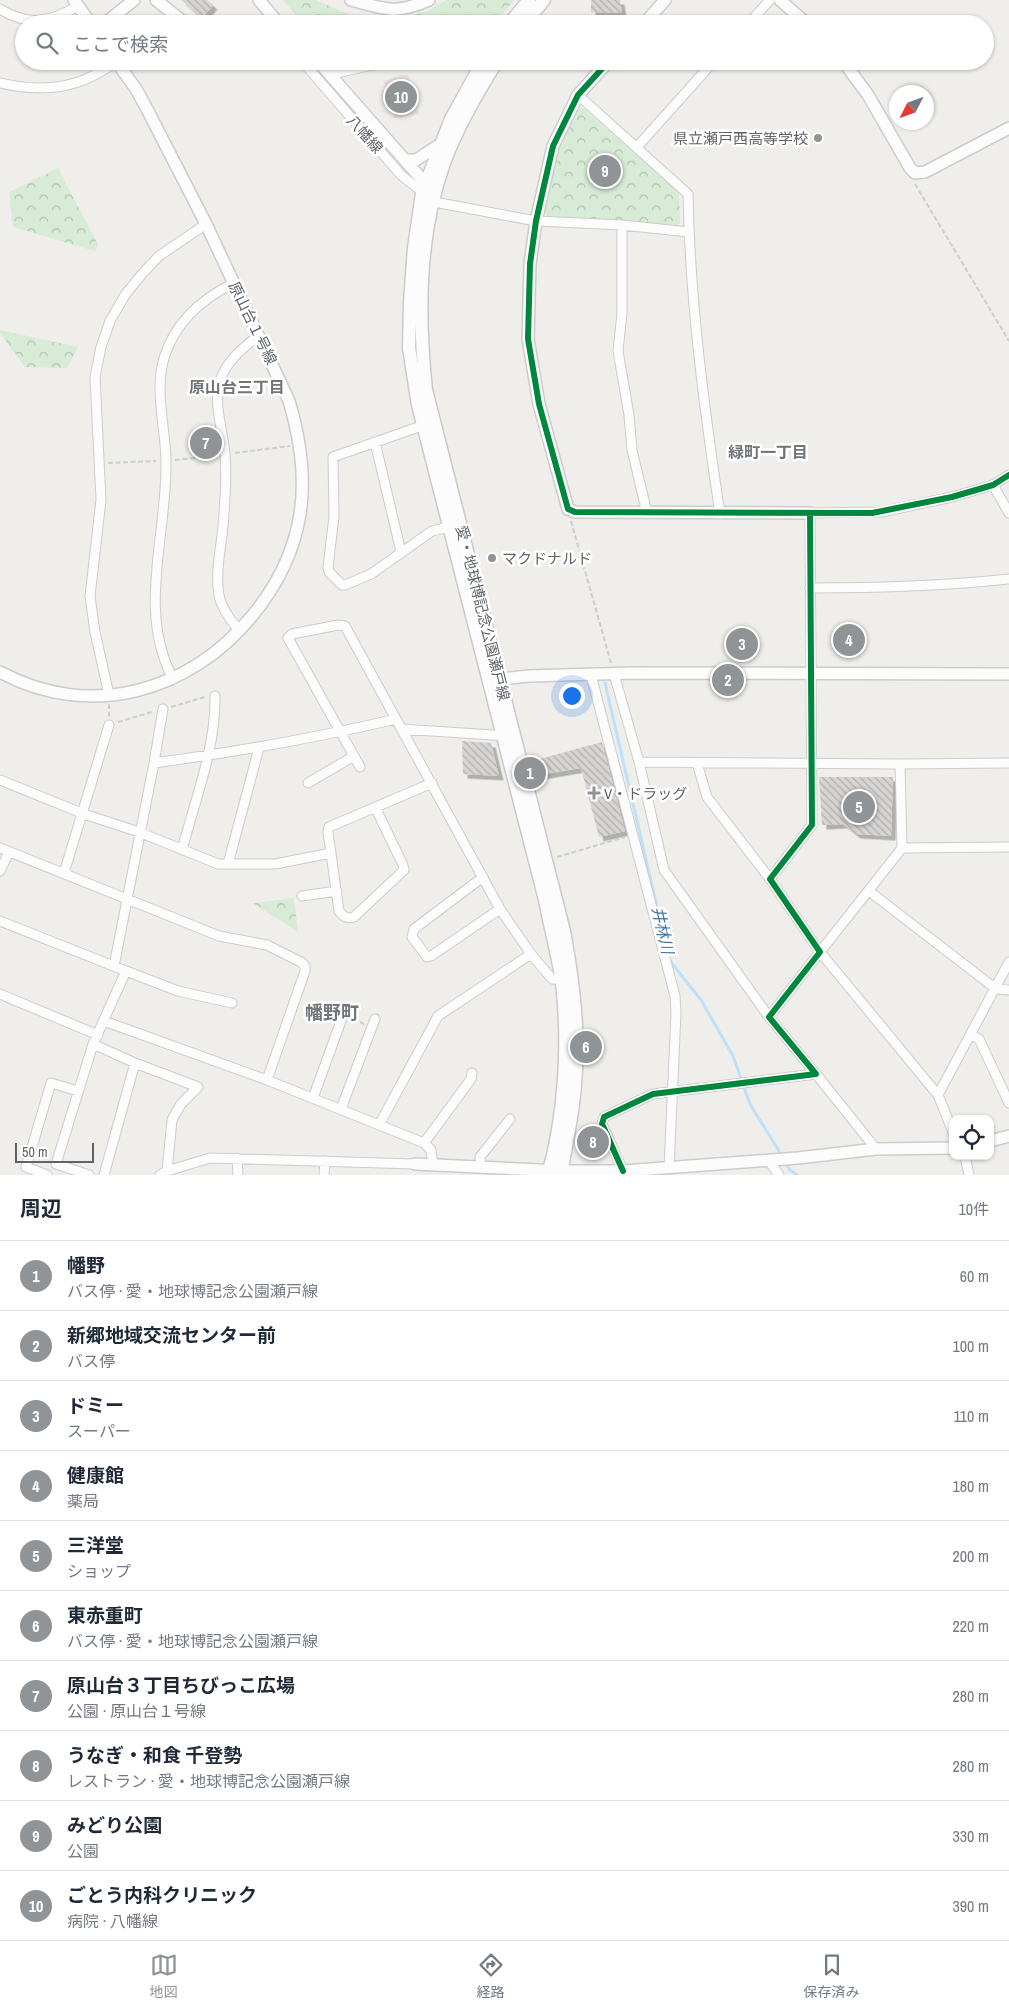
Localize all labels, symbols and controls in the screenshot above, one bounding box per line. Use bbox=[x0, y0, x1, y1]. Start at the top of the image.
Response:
search box bbox=[15, 15, 994, 70]
icon: search bbox=[33, 29, 61, 57]
text: ここで検索 bbox=[73, 31, 168, 57]
pin: 10 bbox=[385, 78, 417, 116]
north arrow bbox=[889, 85, 934, 130]
street label: 八幡線 bbox=[342, 110, 388, 158]
place label: 県立瀬戸西高等学校 bbox=[673, 128, 808, 149]
marker: 県立瀬戸西高等学校 bbox=[812, 132, 824, 144]
pin: 9 bbox=[589, 152, 621, 190]
street label: 原山台１号線 bbox=[224, 278, 282, 368]
district label: 原山台三丁目 bbox=[189, 376, 285, 398]
pin: 7 bbox=[190, 424, 222, 462]
district label: 緑町一丁目 bbox=[728, 441, 808, 463]
street label: 愛・地球博記念公園瀬戸線 bbox=[451, 523, 515, 703]
place label: マクドナルド bbox=[502, 548, 592, 569]
marker: マクドナルド bbox=[486, 552, 498, 564]
pin: 4 bbox=[833, 621, 865, 659]
pin: 3 bbox=[726, 625, 758, 663]
pin: 2 bbox=[712, 661, 744, 699]
your location bbox=[559, 683, 585, 709]
pin: 1 bbox=[514, 754, 546, 792]
place label: V・ドラッグ bbox=[604, 783, 687, 804]
marker: V・ドラッグ bbox=[588, 787, 600, 799]
pin: 5 bbox=[843, 788, 875, 826]
water label: 井林川 bbox=[647, 904, 680, 958]
district label: 幡野町 bbox=[305, 1000, 359, 1025]
pin: 6 bbox=[570, 1028, 602, 1066]
map controls bbox=[949, 1115, 994, 1160]
button: locate bbox=[949, 1115, 994, 1160]
pin: 8 bbox=[577, 1123, 609, 1161]
scale bar bbox=[15, 1140, 94, 1163]
text: 50 m bbox=[22, 1143, 48, 1161]
text: 周辺 bbox=[20, 1194, 62, 1223]
text: 10件 bbox=[958, 1198, 989, 1220]
text: 幡野 bbox=[67, 1252, 105, 1278]
text: 1 bbox=[32, 1265, 40, 1287]
text: 60 m bbox=[960, 1265, 989, 1287]
text: バス停 · 愛・地球博記念公園瀬戸線 bbox=[67, 1280, 318, 1302]
text: 新郷地域交流センター前 bbox=[67, 1322, 276, 1348]
text: 2 bbox=[32, 1335, 40, 1357]
text: 100 m bbox=[953, 1335, 989, 1357]
text: バス停 bbox=[67, 1350, 115, 1372]
text: ドミー bbox=[67, 1392, 124, 1418]
text: 3 bbox=[32, 1405, 40, 1427]
text: 110 m bbox=[953, 1405, 989, 1427]
text: スーパー bbox=[67, 1420, 131, 1442]
text: 健康館 bbox=[67, 1462, 124, 1488]
text: 4 bbox=[32, 1475, 40, 1497]
text: 180 m bbox=[953, 1475, 989, 1497]
text: 薬局 bbox=[67, 1490, 99, 1512]
text: 三洋堂 bbox=[67, 1532, 124, 1558]
text: 5 bbox=[32, 1545, 40, 1567]
text: 200 m bbox=[953, 1545, 989, 1567]
text: ショップ bbox=[67, 1560, 131, 1582]
text: 東赤重町 bbox=[67, 1602, 143, 1628]
text: 6 bbox=[32, 1615, 40, 1637]
text: 220 m bbox=[953, 1615, 989, 1637]
text: バス停 · 愛・地球博記念公園瀬戸線 bbox=[67, 1630, 318, 1652]
text: 原山台３丁目ちびっこ広場 bbox=[67, 1672, 295, 1698]
text: 7 bbox=[32, 1685, 40, 1707]
text: 280 m bbox=[953, 1685, 989, 1707]
text: 公園 · 原山台１号線 bbox=[67, 1700, 206, 1722]
text: うなぎ・和食 千登勢 bbox=[67, 1742, 242, 1768]
text: 8 bbox=[32, 1755, 40, 1777]
text: 280 m bbox=[953, 1755, 989, 1777]
text: レストラン · 愛・地球博記念公園瀬戸線 bbox=[67, 1770, 350, 1792]
text: みどり公園 bbox=[67, 1812, 162, 1838]
text: 9 bbox=[32, 1825, 40, 1847]
text: 330 m bbox=[953, 1825, 989, 1847]
text: 公園 bbox=[67, 1840, 99, 1862]
text: ごとう内科クリニック bbox=[67, 1882, 257, 1908]
text: 10 bbox=[29, 1895, 43, 1917]
text: 390 m bbox=[953, 1895, 989, 1917]
text: 病院 · 八幡線 bbox=[67, 1910, 158, 1932]
tab: 地図 bbox=[150, 1951, 178, 2001]
tab: 経路 bbox=[477, 1951, 505, 2001]
tab: 保存済み bbox=[804, 1951, 860, 2001]

